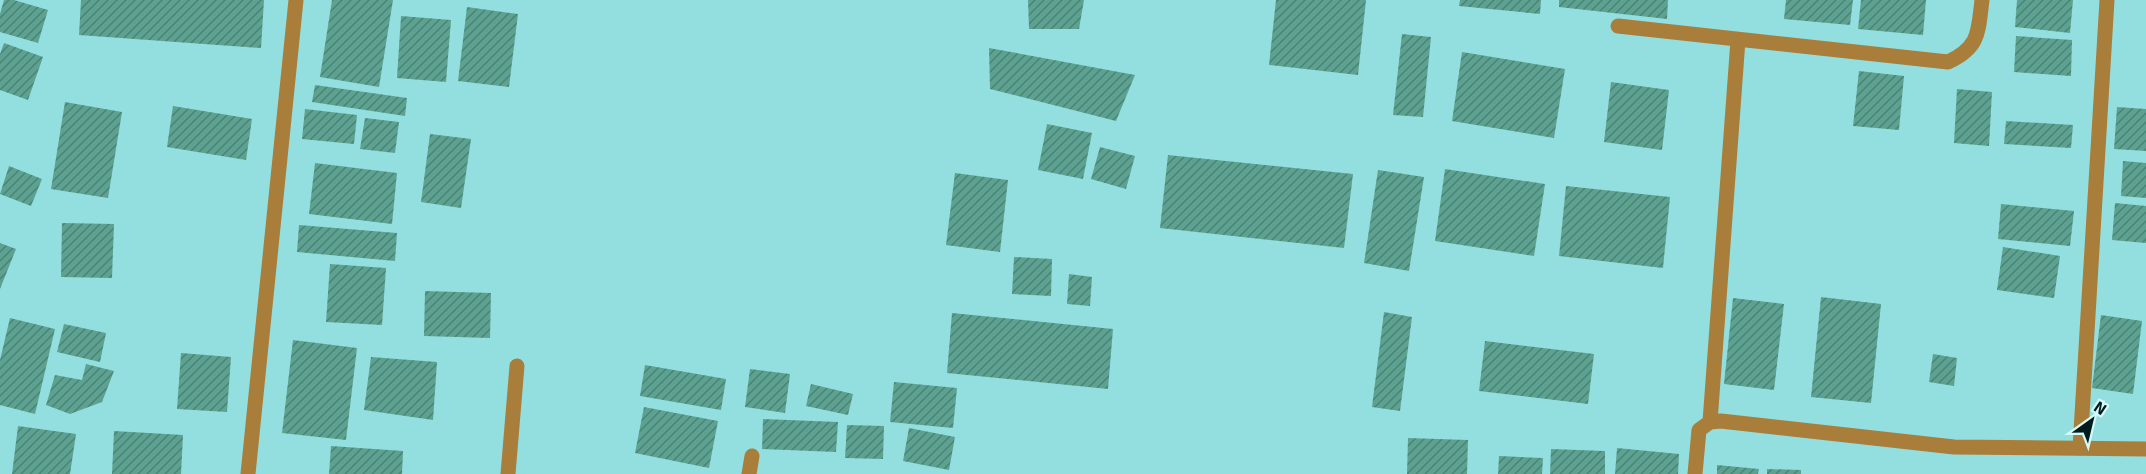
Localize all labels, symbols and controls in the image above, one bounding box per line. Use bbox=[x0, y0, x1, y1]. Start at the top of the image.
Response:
north arrow bbox=[2062, 390, 2122, 450]
text: N bbox=[2090, 397, 2110, 420]

